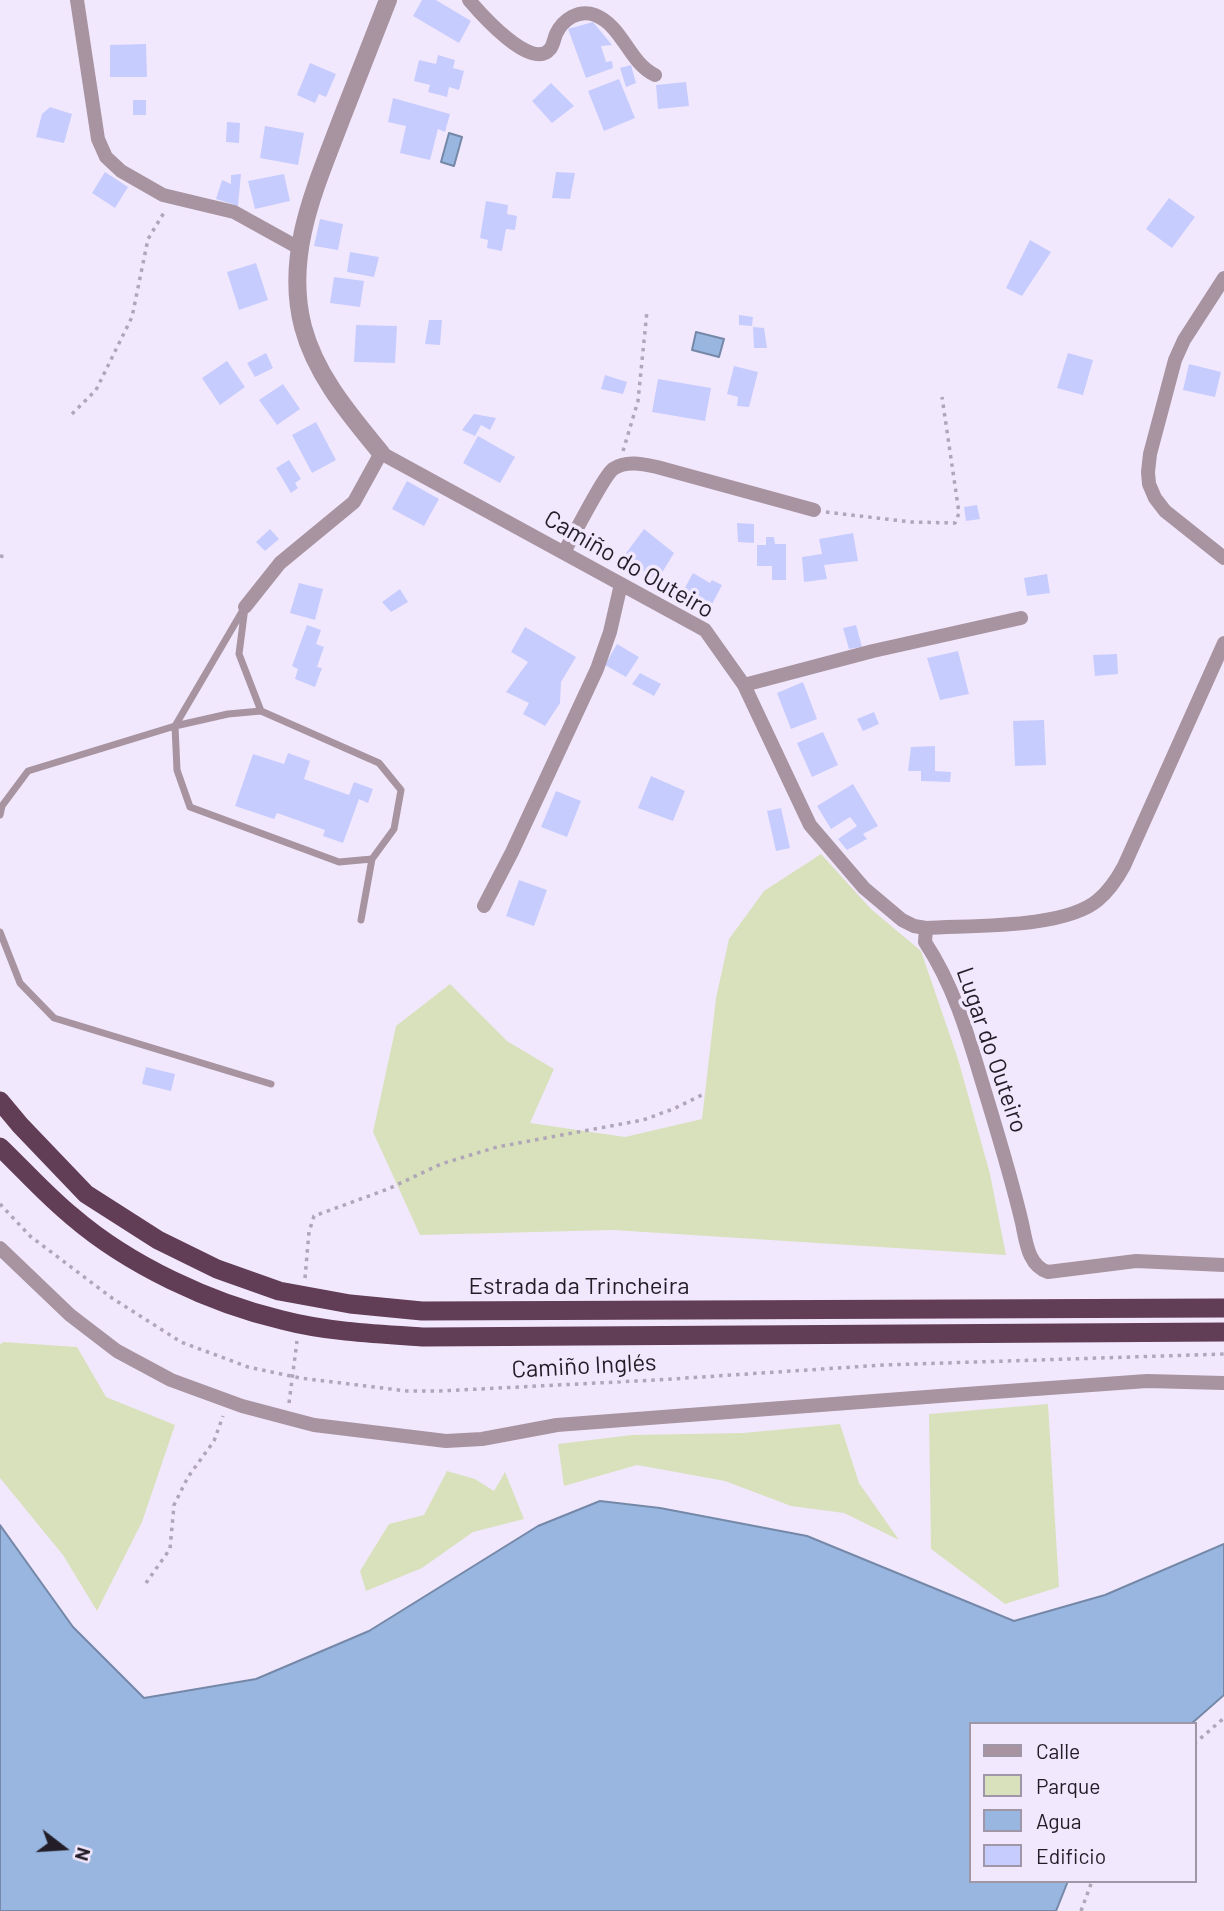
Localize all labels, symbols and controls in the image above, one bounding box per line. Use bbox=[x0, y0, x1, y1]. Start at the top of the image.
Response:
street label: Camiño do Outeiro bbox=[539, 504, 719, 624]
street label: Lugar do Outeiro bbox=[950, 964, 1034, 1136]
street label: Estrada da Trincheira bbox=[468, 1272, 690, 1300]
street label: Camiño Inglés bbox=[511, 1348, 657, 1384]
legend bbox=[968, 1722, 1196, 1883]
text: Calle bbox=[1036, 1738, 1080, 1763]
text: Parque bbox=[1036, 1773, 1101, 1798]
text: Agua bbox=[1036, 1808, 1082, 1833]
north arrow bbox=[28, 1813, 98, 1883]
text: Edificio bbox=[1036, 1843, 1106, 1868]
text: N bbox=[71, 1845, 96, 1864]

